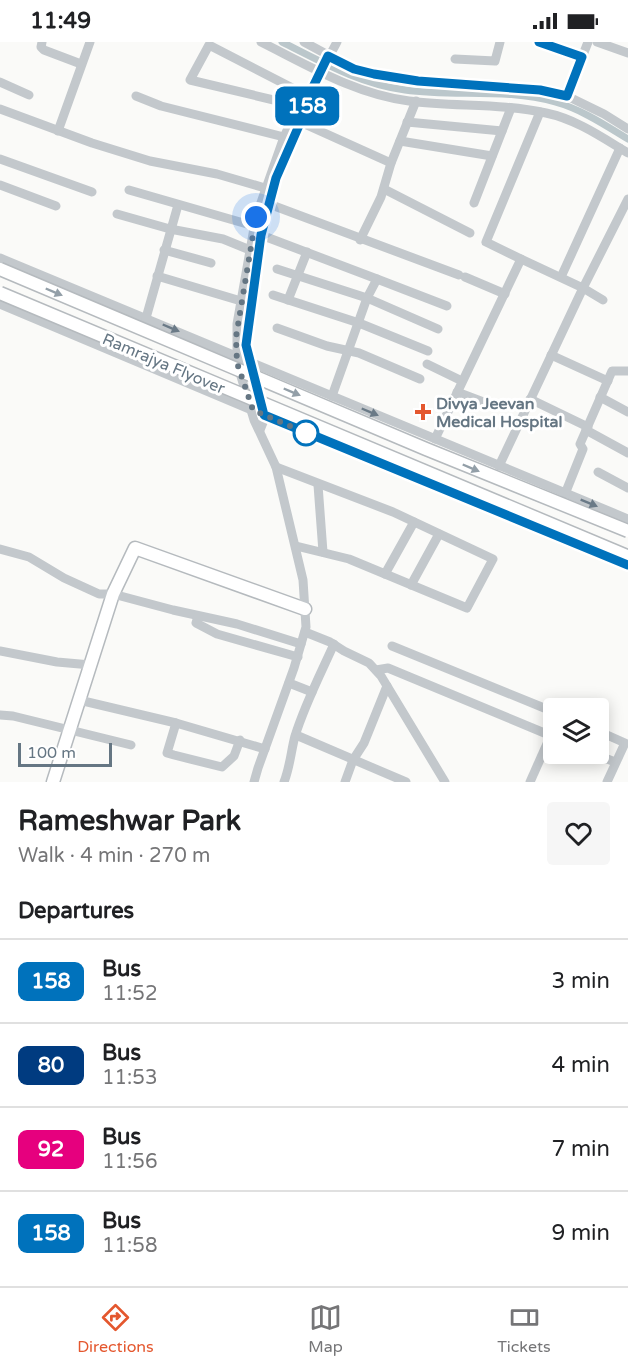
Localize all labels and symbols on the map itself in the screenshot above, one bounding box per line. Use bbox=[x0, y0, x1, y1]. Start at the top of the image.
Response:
line badge: 158 bbox=[272, 86, 342, 126]
your location bbox=[241, 202, 271, 232]
one-way arrow bbox=[45, 288, 62, 297]
one-way arrow bbox=[162, 323, 180, 333]
street label: Ramrajya Flyover bbox=[99, 329, 229, 399]
one-way arrow bbox=[283, 387, 301, 397]
place label: Divya Jeevan Medical Hospital bbox=[436, 394, 562, 432]
marker: Divya Jeevan Medical Hospital bbox=[414, 403, 432, 421]
one-way arrow bbox=[361, 407, 379, 417]
unlabelled marker bbox=[293, 420, 319, 446]
one-way arrow bbox=[463, 463, 481, 473]
one-way arrow bbox=[580, 498, 598, 508]
scale bar bbox=[18, 740, 112, 768]

